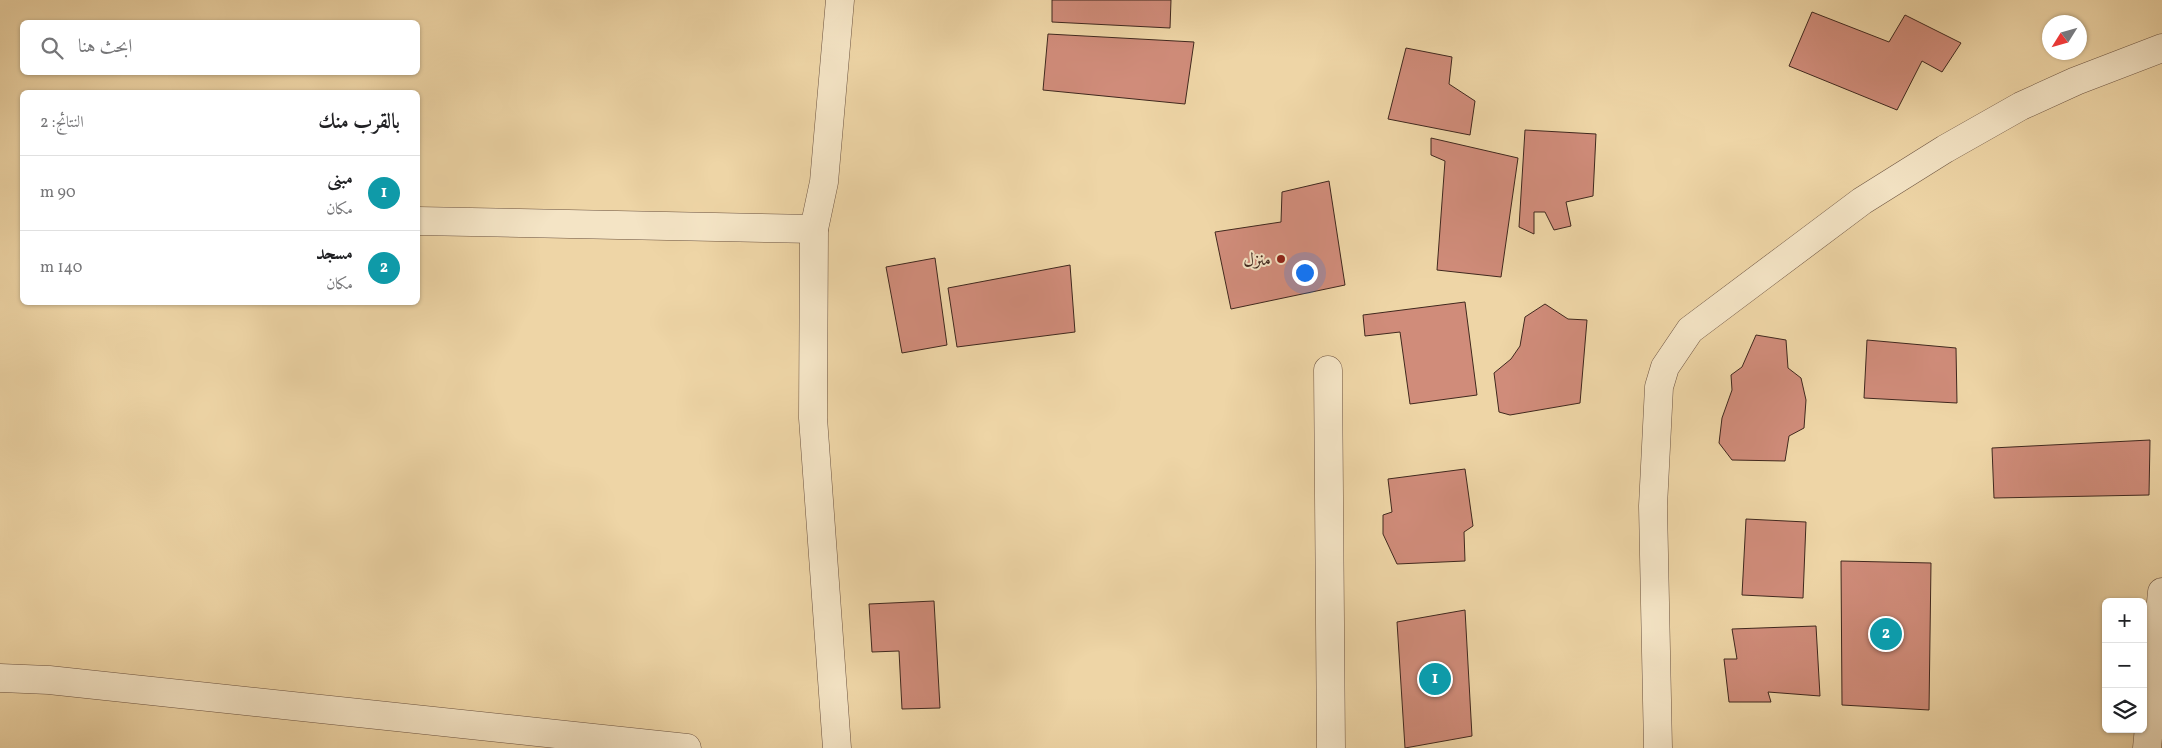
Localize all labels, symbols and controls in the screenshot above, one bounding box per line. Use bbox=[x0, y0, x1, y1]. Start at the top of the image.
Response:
north arrow bbox=[2042, 15, 2087, 60]
search box bbox=[20, 20, 420, 75]
icon: search bbox=[38, 34, 66, 62]
text: ابحث هنا bbox=[78, 34, 132, 60]
text: بالقرب منك bbox=[318, 108, 400, 137]
text: النتائج: 2 bbox=[40, 112, 84, 134]
text: مبنى bbox=[327, 166, 353, 192]
text: 90 m bbox=[40, 182, 76, 204]
text: 1 bbox=[381, 182, 387, 204]
text: مكان bbox=[326, 199, 353, 221]
text: مسجد bbox=[316, 241, 353, 267]
place label: منزل bbox=[1243, 248, 1271, 273]
marker: منزل bbox=[1275, 253, 1287, 265]
text: 140 m bbox=[40, 257, 82, 279]
text: 2 bbox=[380, 257, 388, 279]
your location bbox=[1292, 260, 1318, 286]
text: مكان bbox=[326, 274, 353, 296]
map controls bbox=[2102, 598, 2147, 733]
button: + bbox=[2102, 598, 2147, 643]
pin: 2 bbox=[1870, 615, 1902, 653]
button: − bbox=[2102, 643, 2147, 688]
pin: 1 bbox=[1419, 660, 1451, 698]
button: layers bbox=[2102, 688, 2147, 733]

